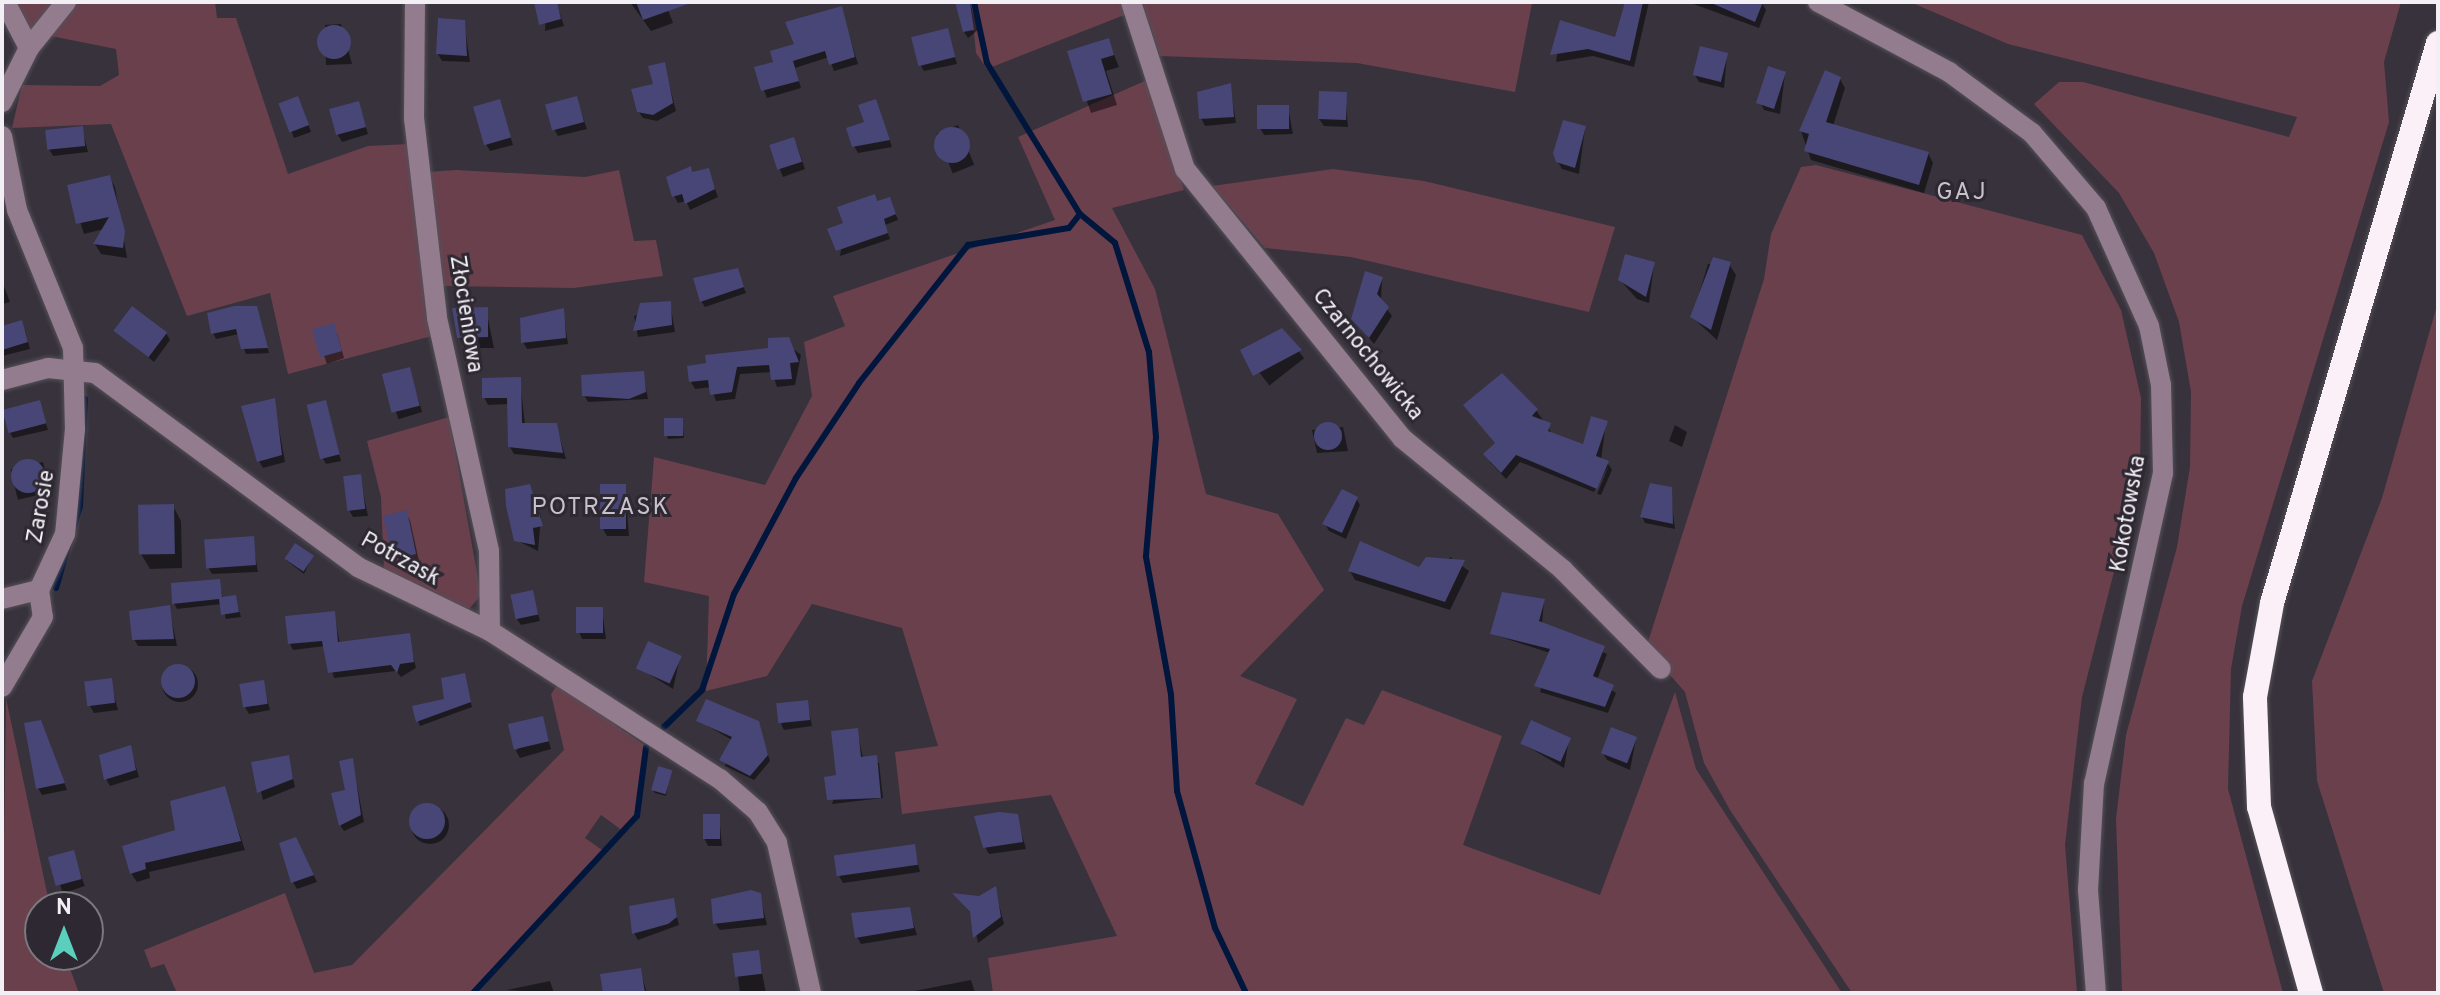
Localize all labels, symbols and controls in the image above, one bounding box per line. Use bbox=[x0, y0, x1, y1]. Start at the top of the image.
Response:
district label: GAJ bbox=[1936, 180, 1988, 208]
street label: Złocieniowa bbox=[443, 253, 487, 375]
street label: Czarnochowicka bbox=[1306, 284, 1428, 426]
street label: Kokotowska bbox=[2106, 454, 2152, 574]
street label: Zarosie bbox=[23, 468, 61, 546]
district label: POTRZASK bbox=[532, 495, 670, 523]
street label: Potrzask bbox=[356, 528, 444, 592]
north arrow bbox=[24, 891, 104, 971]
text: N bbox=[56, 895, 72, 922]

